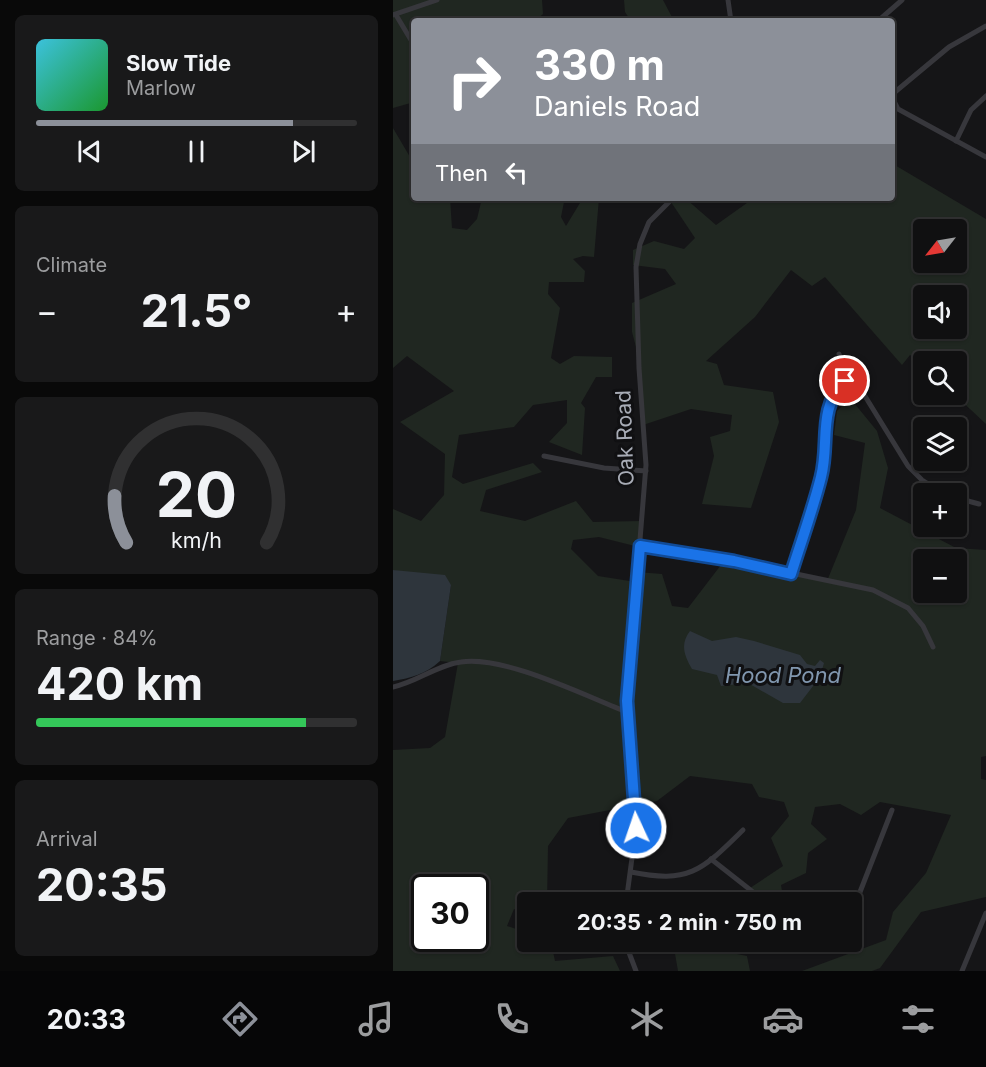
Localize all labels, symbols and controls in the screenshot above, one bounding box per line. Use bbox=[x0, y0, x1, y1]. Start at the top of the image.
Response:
text: 330 m bbox=[534, 39, 665, 90]
icon: right bbox=[435, 42, 513, 120]
text: Slow Tide bbox=[126, 50, 231, 76]
text: Marlow bbox=[126, 76, 196, 100]
text: Daniels Road bbox=[534, 90, 700, 123]
icon: previous bbox=[73, 135, 106, 168]
icon: pause bbox=[180, 135, 213, 168]
icon: next bbox=[287, 135, 320, 168]
icon: left bbox=[500, 156, 533, 189]
text: Then bbox=[435, 160, 488, 186]
north arrow bbox=[913, 219, 967, 273]
map controls bbox=[913, 219, 967, 603]
text: Climate bbox=[36, 253, 107, 277]
text: 21.5° bbox=[141, 283, 252, 338]
button: sound bbox=[913, 285, 967, 339]
text: − bbox=[36, 291, 58, 331]
text: + bbox=[335, 291, 357, 331]
button: search bbox=[913, 351, 967, 405]
pin bbox=[819, 355, 870, 406]
icon: arrive bbox=[828, 364, 861, 397]
street label: Oak Road bbox=[610, 390, 639, 486]
button: layers bbox=[913, 417, 967, 471]
text: 20 bbox=[156, 457, 237, 532]
button: + bbox=[913, 483, 967, 537]
text: km/h bbox=[171, 527, 222, 553]
button: − bbox=[913, 549, 967, 603]
text: Range · 84% bbox=[36, 626, 158, 650]
text: 420 km bbox=[36, 656, 203, 711]
water label: Hood Pond bbox=[725, 662, 842, 688]
position arrow bbox=[604, 796, 668, 860]
text: Arrival bbox=[36, 827, 98, 851]
text: 20:35 bbox=[36, 857, 168, 912]
speed limit sign: 30 bbox=[411, 874, 489, 952]
text: 20:35 · 2 min · 750 m bbox=[577, 909, 802, 935]
icon: directions bbox=[219, 998, 261, 1040]
icon: music bbox=[355, 998, 397, 1040]
icon: phone bbox=[491, 998, 533, 1040]
icon: climate bbox=[626, 998, 668, 1040]
icon: car bbox=[762, 998, 804, 1040]
icon: filters bbox=[897, 998, 939, 1040]
text: 20:33 bbox=[47, 1003, 126, 1036]

